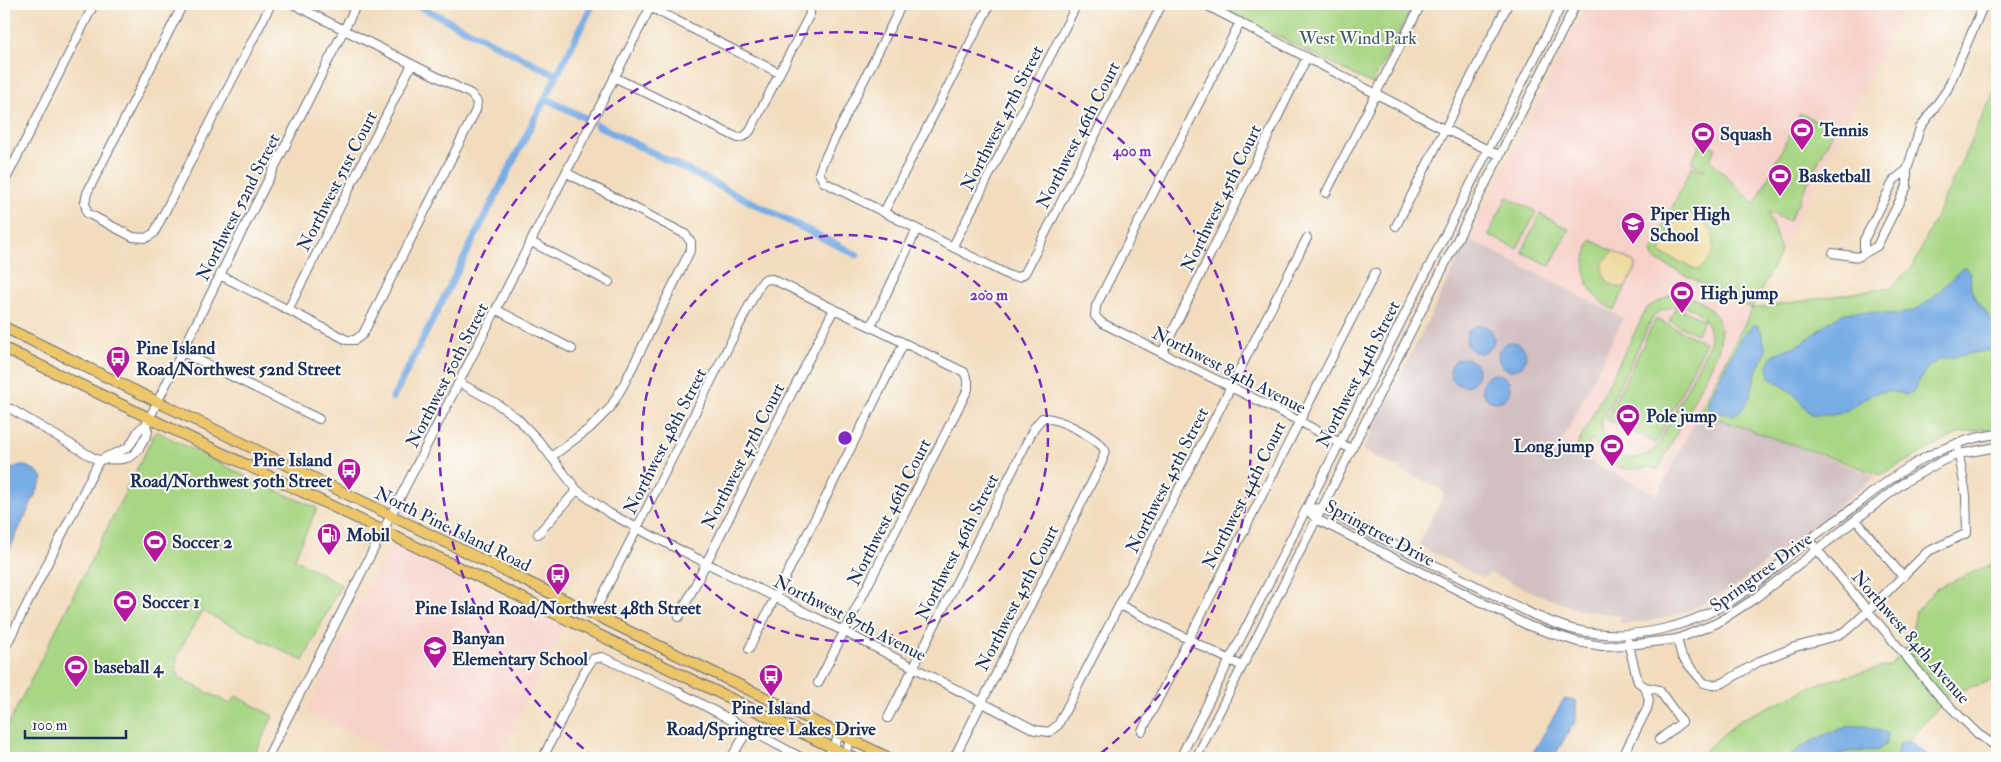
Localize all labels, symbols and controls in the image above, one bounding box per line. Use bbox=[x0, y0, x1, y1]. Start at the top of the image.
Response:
park label: West Wind Park bbox=[1298, 27, 1417, 50]
street label: Northwest 47th Street bbox=[956, 41, 1049, 195]
street label: Northwest 46th Court bbox=[1031, 58, 1126, 213]
street label: Northwest 51st Court bbox=[292, 107, 383, 255]
sports icon: Tennis bbox=[1789, 117, 1815, 151]
place label: Tennis bbox=[1819, 119, 1868, 142]
street label: Northwest 45th Court bbox=[1176, 121, 1267, 276]
sports icon: Squash bbox=[1690, 121, 1716, 155]
place label: Squash bbox=[1720, 123, 1772, 146]
street label: Northwest 52nd Street bbox=[191, 129, 286, 285]
text: 400 m bbox=[1112, 142, 1151, 161]
sports icon: Basketball bbox=[1767, 163, 1793, 197]
place label: Basketball bbox=[1798, 165, 1871, 188]
place label: Piper High School bbox=[1650, 203, 1731, 247]
school or university icon: Piper High School bbox=[1620, 211, 1646, 245]
sports icon: High jump bbox=[1669, 280, 1695, 314]
place label: High jump bbox=[1700, 282, 1778, 305]
text: 200 m bbox=[970, 286, 1008, 305]
street label: Northwest 44th Street bbox=[1311, 297, 1406, 452]
street label: Northwest 50th Street bbox=[401, 299, 494, 452]
street label: Northwest 84th Avenue bbox=[1148, 322, 1310, 419]
place label: Pine Island Road/Northwest 52nd Street bbox=[136, 337, 341, 381]
bus stop icon: Pine Island Road/Northwest 52nd Street bbox=[105, 345, 131, 379]
street label: Northwest 48th Street bbox=[619, 364, 712, 518]
street label: Northwest 47th Court bbox=[697, 379, 790, 533]
street label: Northwest 45th Street bbox=[1121, 403, 1214, 557]
sports icon: Pole jump bbox=[1615, 403, 1641, 437]
place label: Pole jump bbox=[1646, 405, 1717, 428]
street label: Northwest 44th Court bbox=[1197, 417, 1292, 573]
centre of rings bbox=[836, 429, 854, 447]
sports icon: Long jump bbox=[1599, 433, 1625, 467]
street label: Northwest 46th Court bbox=[842, 435, 937, 590]
place label: Long jump bbox=[1514, 435, 1594, 458]
place label: Pine Island Road/Northwest 50th Street bbox=[130, 449, 332, 493]
bus stop icon: Pine Island Road/Northwest 50th Street bbox=[336, 457, 362, 491]
street label: Northwest 46th Street bbox=[911, 470, 1004, 624]
street label: North Pine Island Road bbox=[371, 482, 535, 577]
street label: Springtree Drive bbox=[1321, 495, 1439, 572]
street label: Northwest 45th Court bbox=[971, 521, 1064, 675]
fuel station icon: Mobil bbox=[316, 522, 342, 556]
place label: Mobil bbox=[345, 524, 390, 547]
street label: Springtree Drive bbox=[1706, 527, 1817, 617]
sports icon: Soccer 2 bbox=[142, 529, 168, 563]
place label: Soccer 2 bbox=[172, 531, 232, 554]
bus stop icon: Pine Island Road/Northwest 48th Street bbox=[545, 562, 571, 596]
street label: Northwest 84th Avenue bbox=[1846, 566, 1975, 709]
street label: Northwest 87th Avenue bbox=[770, 570, 930, 667]
sports icon: Soccer 1 bbox=[112, 589, 138, 623]
place label: Soccer 1 bbox=[142, 591, 200, 614]
place label: Pine Island Road/Northwest 48th Street bbox=[415, 597, 701, 620]
place label: Banyan Elementary School bbox=[452, 627, 588, 671]
school or university icon: Banyan Elementary School bbox=[422, 635, 448, 669]
sports icon: baseball 4 bbox=[63, 654, 89, 688]
place label: baseball 4 bbox=[93, 656, 164, 679]
bus stop icon: Pine Island Road/Springtree Lakes Drive bbox=[758, 663, 784, 697]
place label: Pine Island Road/Springtree Lakes Drive bbox=[666, 697, 876, 741]
scale bar bbox=[25, 707, 126, 739]
text: 100 m bbox=[32, 716, 68, 735]

